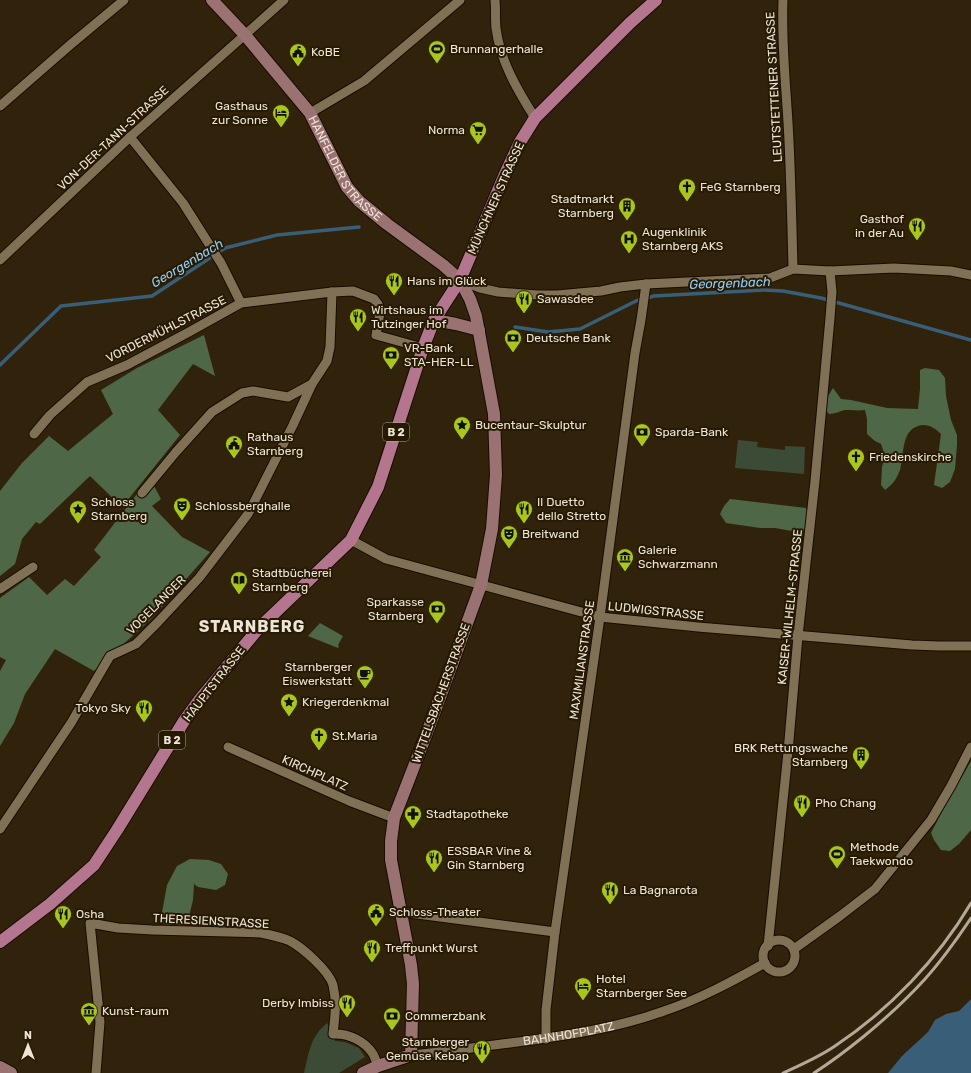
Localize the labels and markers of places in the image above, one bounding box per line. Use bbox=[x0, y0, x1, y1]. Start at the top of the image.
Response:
sports icon: Brunnangerhalle bbox=[427, 39, 447, 64]
public building icon: KoBE bbox=[288, 42, 308, 67]
place label: Brunnangerhalle bbox=[450, 42, 543, 56]
place label: KoBE bbox=[311, 45, 340, 59]
place label: Gasthaus zur Sonne bbox=[212, 99, 268, 127]
hotel icon: Gasthaus zur Sonne bbox=[271, 103, 291, 128]
supermarket icon: Norma bbox=[468, 120, 488, 145]
place label: Norma bbox=[428, 123, 465, 137]
church icon: FeG Starnberg bbox=[677, 177, 697, 202]
place label: FeG Starnberg bbox=[700, 180, 781, 194]
place label: Stadtmarkt Starnberg bbox=[551, 192, 614, 220]
building icon: Stadtmarkt Starnberg bbox=[617, 196, 637, 221]
place label: Gasthof in der Au bbox=[855, 212, 904, 240]
restaurant icon: Gasthof in der Au bbox=[907, 216, 927, 241]
place label: Augenklinik Starnberg AKS bbox=[642, 225, 723, 253]
hospital icon: Augenklinik Starnberg AKS bbox=[619, 229, 639, 254]
restaurant icon: Hans im Glück bbox=[384, 271, 404, 296]
place label: Hans im Glück bbox=[407, 274, 487, 288]
restaurant icon: Sawasdee bbox=[514, 289, 534, 314]
place label: Sawasdee bbox=[537, 292, 594, 306]
place label: Wirtshaus im Tutzinger Hof bbox=[371, 303, 447, 331]
restaurant icon: Wirtshaus im Tutzinger Hof bbox=[348, 307, 368, 332]
bank icon: Deutsche Bank bbox=[503, 328, 523, 353]
place label: Deutsche Bank bbox=[526, 331, 612, 345]
place label: VR-Bank STA-HER-LL bbox=[404, 341, 474, 369]
bank icon: VR-Bank STA-HER-LL bbox=[381, 345, 401, 370]
place icon: Bucentaur-Skulptur bbox=[452, 415, 472, 440]
place label: Bucentaur-Skulptur bbox=[475, 418, 587, 432]
bank icon: Sparda-Bank bbox=[632, 422, 652, 447]
place label: Sparda-Bank bbox=[655, 425, 729, 439]
place label: Rathaus Starnberg bbox=[247, 430, 303, 458]
public building icon: Rathaus Starnberg bbox=[224, 434, 244, 459]
church icon: Friedenskirche bbox=[846, 447, 866, 472]
place label: Friedenskirche bbox=[869, 450, 952, 464]
place label: Schloss Starnberg bbox=[91, 495, 147, 523]
place label: Il Duetto dello Stretto bbox=[537, 495, 606, 523]
theatre icon: Schlossberghalle bbox=[172, 496, 192, 521]
place icon: Schloss Starnberg bbox=[68, 499, 88, 524]
place label: Schlossberghalle bbox=[195, 499, 291, 513]
restaurant icon: Il Duetto dello Stretto bbox=[514, 499, 534, 524]
theatre icon: Breitwand bbox=[499, 524, 519, 549]
place label: Breitwand bbox=[522, 527, 579, 541]
place label: Galerie Schwarzmann bbox=[638, 543, 718, 571]
museum icon: Galerie Schwarzmann bbox=[615, 547, 635, 572]
place label: Stadtbücherei Starnberg bbox=[252, 566, 332, 594]
library icon: Stadtbücherei Starnberg bbox=[229, 570, 249, 595]
place label: Sparkasse Starnberg bbox=[367, 595, 424, 623]
bank icon: Sparkasse Starnberg bbox=[427, 599, 447, 624]
place label: Starnberger Eiswerkstatt bbox=[282, 660, 352, 688]
cafe icon: Starnberger Eiswerkstatt bbox=[355, 664, 375, 689]
place icon: Kriegerdenkmal bbox=[279, 692, 299, 717]
place label: Kriegerdenkmal bbox=[302, 695, 389, 709]
restaurant icon: Tokyo Sky bbox=[134, 698, 154, 723]
place label: Tokyo Sky bbox=[76, 701, 131, 715]
church icon: St.Maria bbox=[309, 726, 329, 751]
place label: St.Maria bbox=[332, 729, 377, 743]
place label: BRK Rettungswache Starnberg bbox=[734, 741, 848, 769]
building icon: BRK Rettungswache Starnberg bbox=[851, 745, 871, 770]
restaurant icon: Pho Chang bbox=[792, 793, 812, 818]
place label: Pho Chang bbox=[815, 796, 876, 810]
pharmacy icon: Stadtapotheke bbox=[403, 804, 423, 829]
place label: Stadtapotheke bbox=[426, 807, 509, 821]
place label: Methode Taekwondo bbox=[850, 840, 913, 868]
place label: ESSBAR Vine & Gin Starnberg bbox=[447, 844, 532, 872]
sports icon: Methode Taekwondo bbox=[827, 844, 847, 869]
restaurant icon: ESSBAR Vine & Gin Starnberg bbox=[424, 848, 444, 873]
restaurant icon: La Bagnarota bbox=[600, 880, 620, 905]
place label: La Bagnarota bbox=[623, 883, 698, 897]
public building icon: Schloss-Theater bbox=[366, 902, 386, 927]
restaurant icon: Osha bbox=[53, 904, 73, 929]
place label: Schloss-Theater bbox=[389, 905, 481, 919]
place label: Osha bbox=[76, 907, 104, 921]
restaurant icon: Treffpunkt Wurst bbox=[362, 938, 382, 963]
place label: Treffpunkt Wurst bbox=[385, 941, 478, 955]
place label: Hotel Starnberger See bbox=[596, 972, 687, 1000]
hotel icon: Hotel Starnberger See bbox=[573, 976, 593, 1001]
restaurant icon: Derby Imbiss bbox=[337, 993, 357, 1018]
place label: Derby Imbiss bbox=[262, 996, 334, 1010]
museum icon: Kunst-raum bbox=[79, 1001, 99, 1026]
place label: Kunst-raum bbox=[102, 1004, 169, 1018]
bank icon: Commerzbank bbox=[382, 1006, 402, 1031]
place label: Commerzbank bbox=[405, 1009, 487, 1023]
place label: Starnberger Gemüse Kebap bbox=[386, 1035, 469, 1063]
restaurant icon: Starnberger Gemüse Kebap bbox=[472, 1039, 492, 1064]

